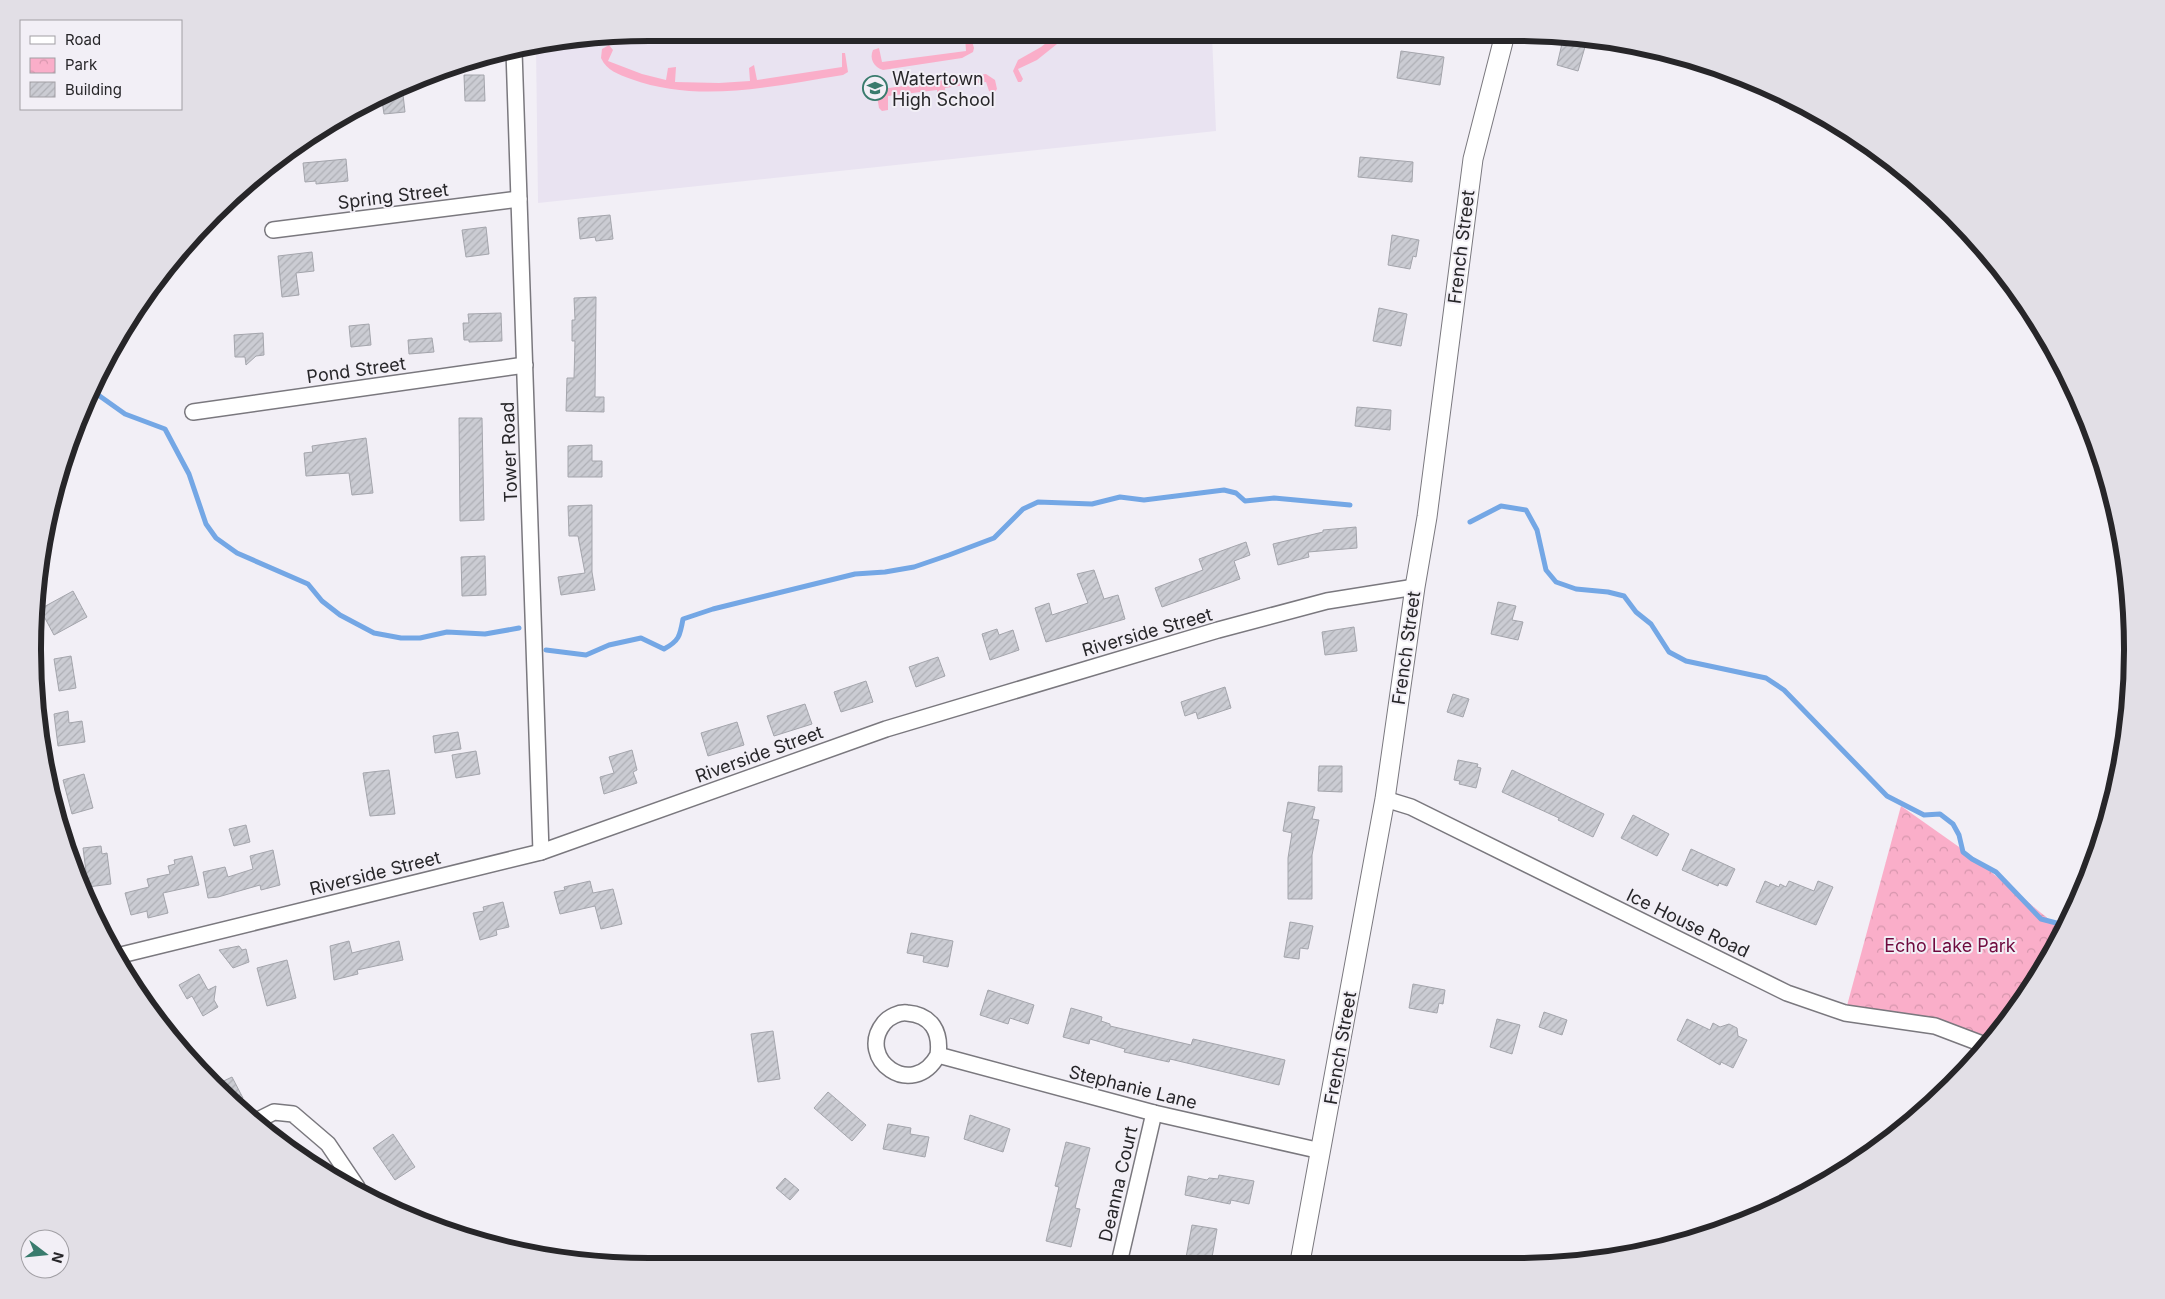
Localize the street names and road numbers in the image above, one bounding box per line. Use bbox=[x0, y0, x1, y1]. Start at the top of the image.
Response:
street label: Spring Street bbox=[336, 179, 450, 213]
street label: French Street bbox=[1444, 189, 1478, 305]
street label: Pond Street bbox=[305, 353, 407, 387]
street label: Tower Road bbox=[497, 401, 521, 503]
street label: French Street bbox=[1388, 590, 1424, 706]
street label: Riverside Street bbox=[1080, 603, 1215, 661]
street label: Riverside Street bbox=[692, 721, 826, 787]
street label: Riverside Street bbox=[307, 847, 443, 899]
street label: Ice House Road bbox=[1623, 884, 1753, 962]
street label: French Street bbox=[1320, 990, 1360, 1106]
street label: Stephanie Lane bbox=[1067, 1061, 1199, 1113]
street label: Deanna Court bbox=[1095, 1124, 1141, 1244]

